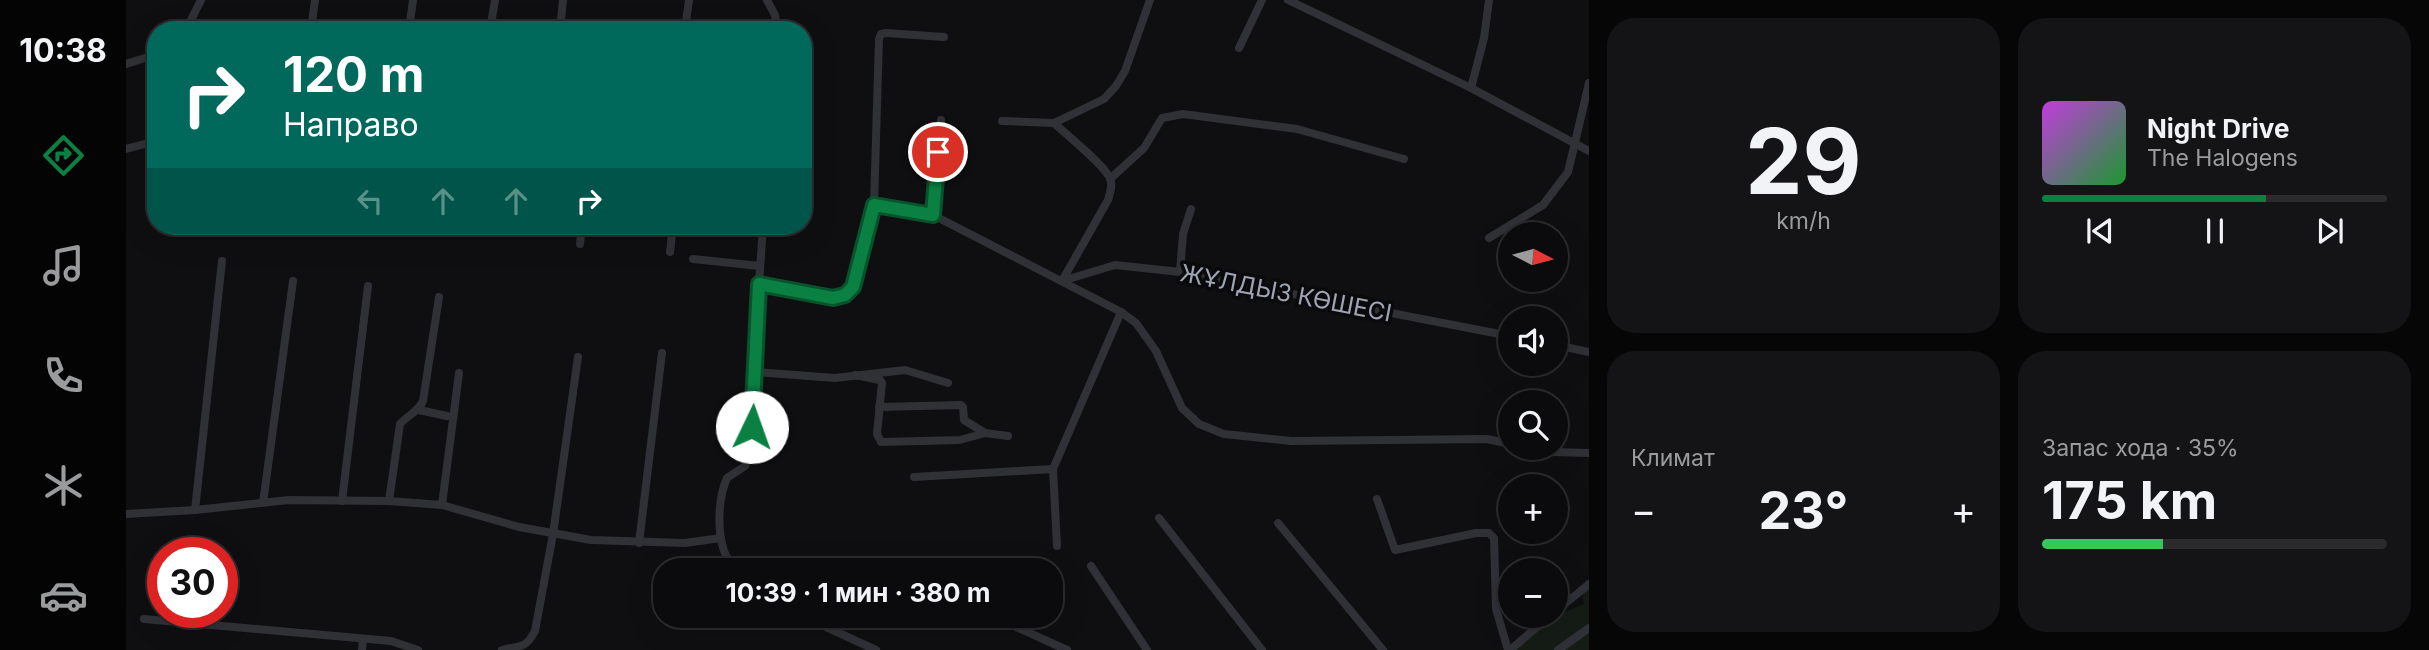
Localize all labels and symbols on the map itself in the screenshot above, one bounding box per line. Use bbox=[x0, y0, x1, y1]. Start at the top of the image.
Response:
pin bbox=[908, 122, 968, 182]
north arrow bbox=[1498, 222, 1568, 292]
street label: ЖҰЛДЫЗ КӨШЕСІ bbox=[1178, 258, 1394, 328]
position arrow bbox=[715, 390, 789, 464]
speed limit sign: 30 bbox=[147, 537, 238, 628]

